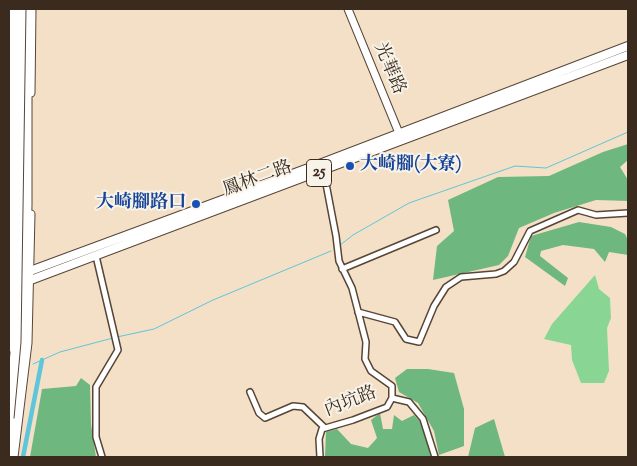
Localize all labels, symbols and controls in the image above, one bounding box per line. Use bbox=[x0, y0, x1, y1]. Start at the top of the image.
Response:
street label: 光華路 bbox=[368, 40, 408, 98]
place label: 大崎腳(大寮) bbox=[360, 155, 462, 177]
street label: 鳳林二路 bbox=[220, 158, 296, 202]
road number: 25 bbox=[306, 160, 332, 187]
marker: 大崎腳(大寮) bbox=[344, 160, 356, 172]
place label: 大崎腳路口 bbox=[96, 193, 186, 215]
marker: 大崎腳路口 bbox=[190, 198, 202, 210]
street label: 內坑路 bbox=[322, 383, 380, 423]

